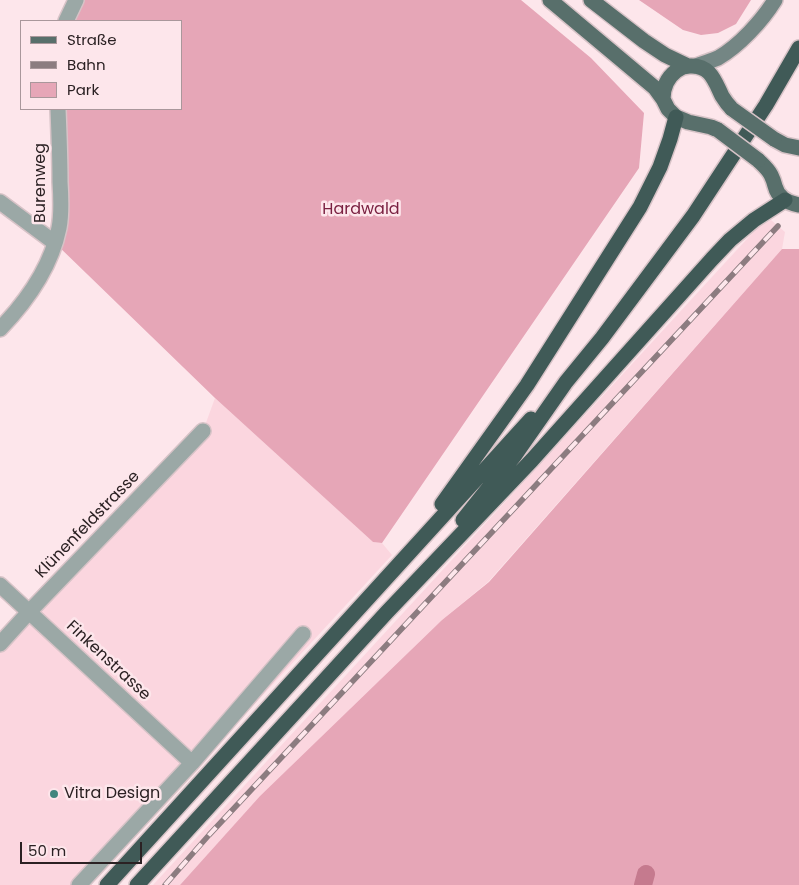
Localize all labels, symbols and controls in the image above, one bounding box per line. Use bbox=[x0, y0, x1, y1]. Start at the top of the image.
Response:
legend bbox=[20, 20, 182, 110]
text: Straße bbox=[67, 29, 117, 50]
text: Bahn bbox=[67, 54, 106, 75]
text: Park bbox=[67, 79, 99, 100]
street label: Burenweg bbox=[31, 143, 51, 223]
park label: Hardwald bbox=[322, 200, 400, 220]
street label: Klünenfeldstrasse bbox=[32, 467, 144, 583]
street label: Finkenstrasse bbox=[62, 617, 154, 705]
place label: Vitra Design bbox=[64, 784, 160, 804]
marker: Vitra Design bbox=[48, 788, 60, 800]
scale bar bbox=[22, 832, 145, 864]
text: 50 m bbox=[28, 840, 66, 861]

